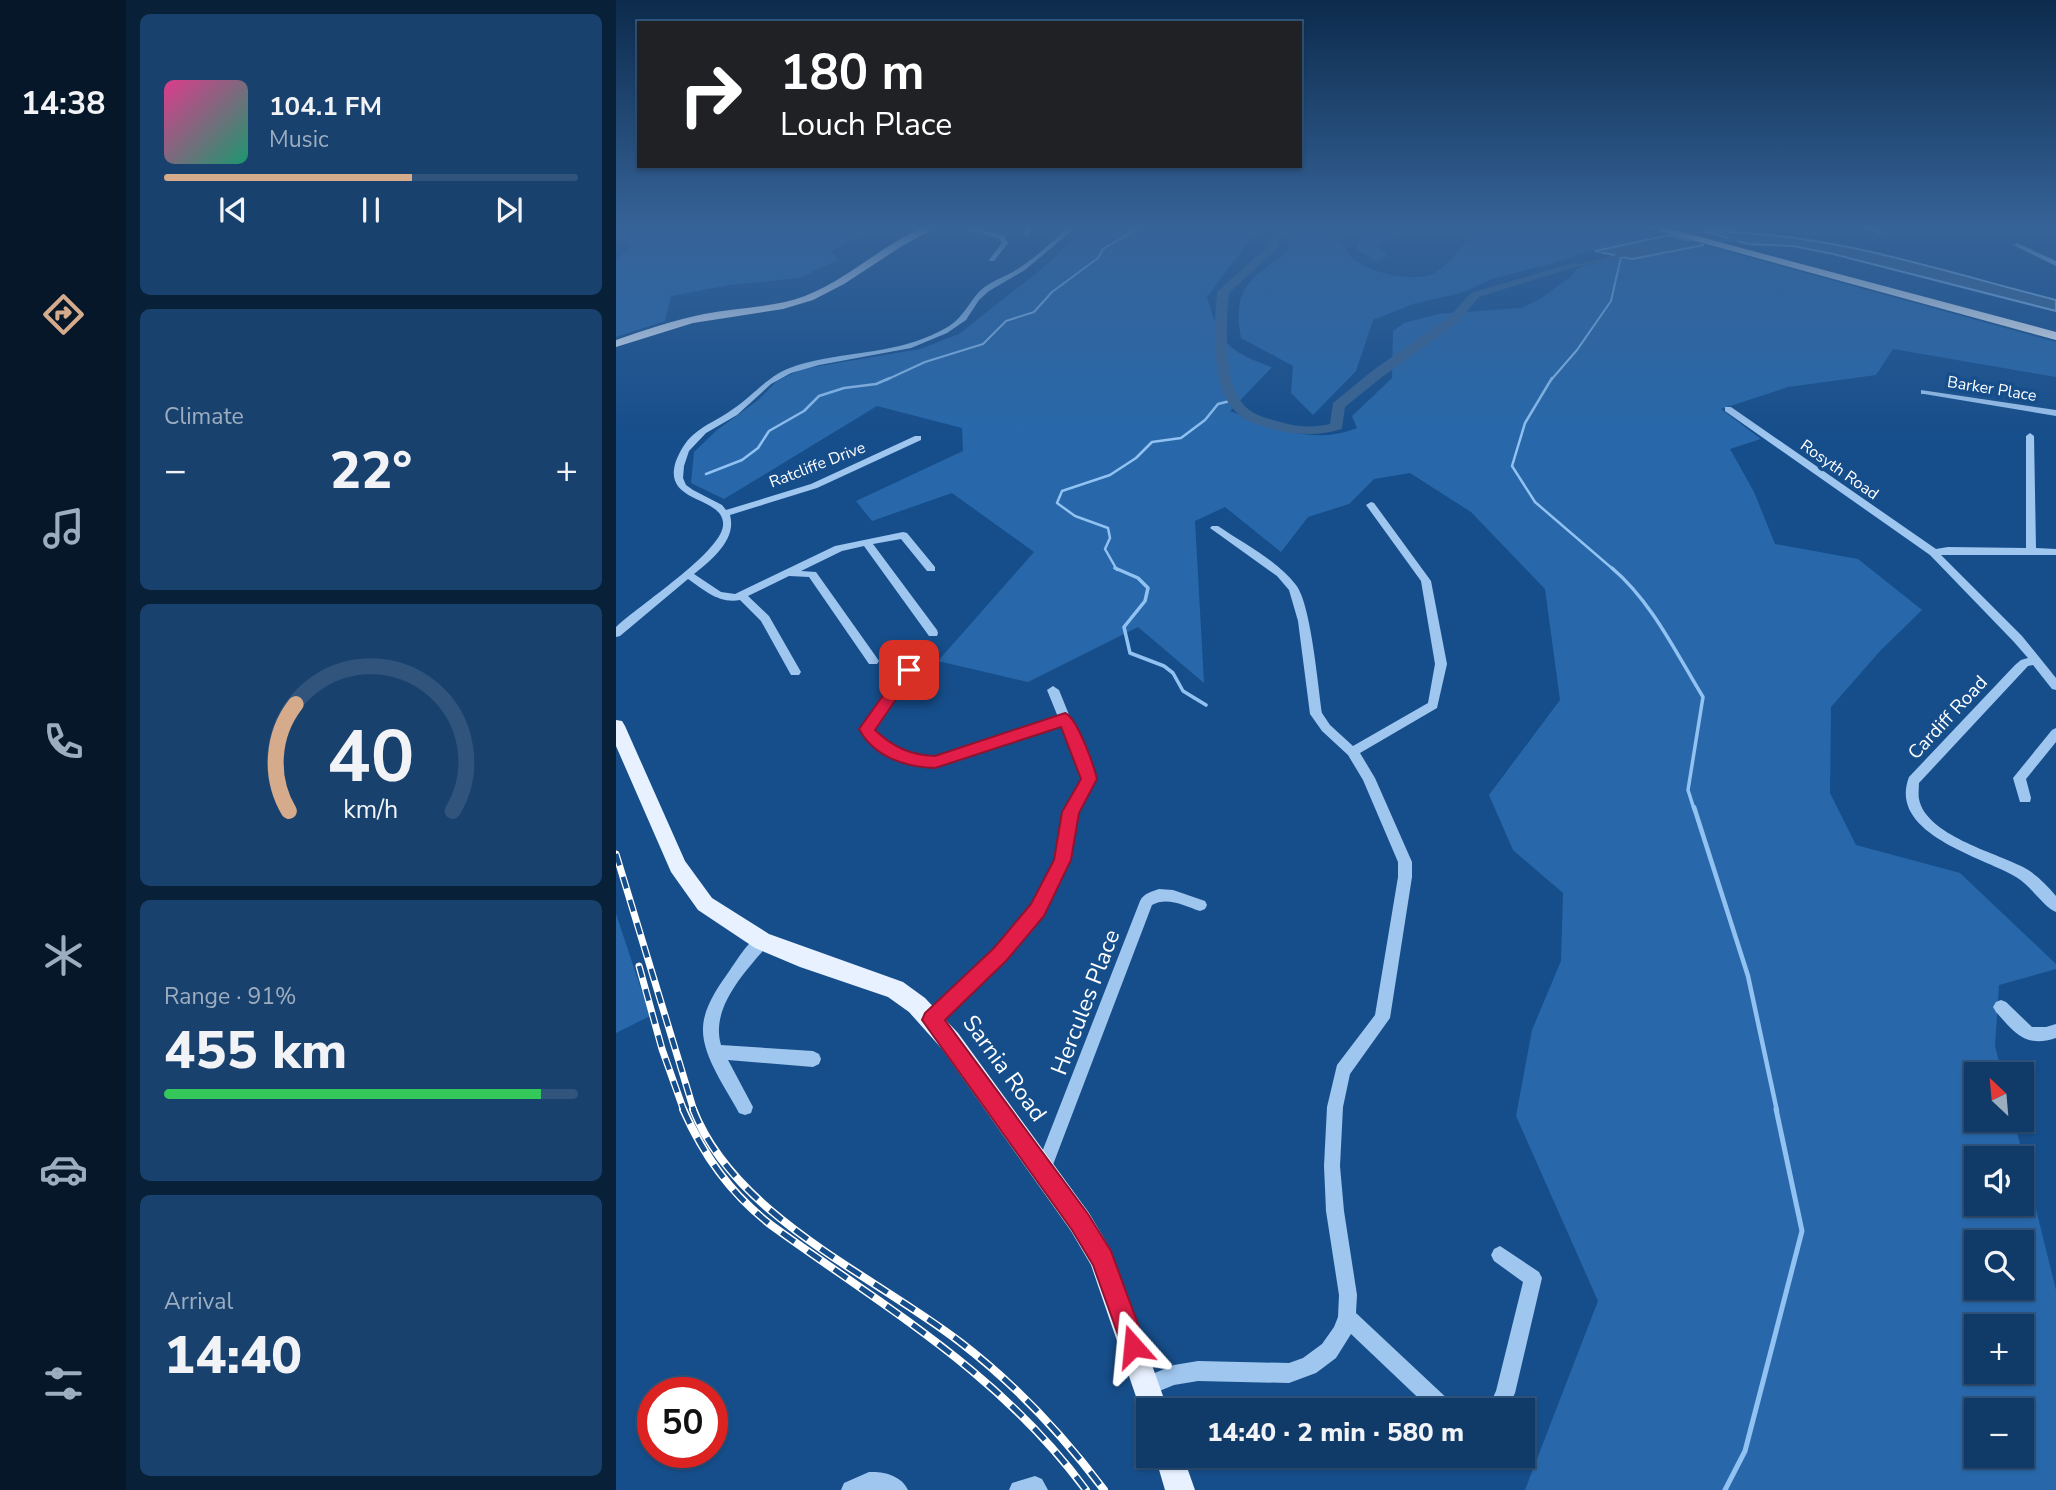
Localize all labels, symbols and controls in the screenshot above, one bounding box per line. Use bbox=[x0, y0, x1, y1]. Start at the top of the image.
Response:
text: 180 m bbox=[780, 39, 924, 106]
icon: right bbox=[665, 49, 756, 140]
text: 14:38 bbox=[21, 82, 105, 125]
text: 104.1 FM bbox=[269, 89, 382, 124]
text: Louch Place bbox=[780, 103, 952, 146]
text: Music bbox=[269, 124, 329, 155]
icon: previous bbox=[214, 191, 252, 229]
icon: pause bbox=[352, 191, 390, 229]
icon: next bbox=[490, 191, 528, 229]
icon: directions bbox=[39, 290, 88, 339]
street label: Barker Place bbox=[1946, 371, 2038, 407]
text: Climate bbox=[164, 401, 244, 432]
text: 22° bbox=[330, 435, 412, 506]
street label: Rosyth Road bbox=[1796, 435, 1883, 505]
street label: Ratcliffe Drive bbox=[766, 437, 869, 493]
text: − bbox=[164, 445, 187, 496]
text: + bbox=[555, 445, 578, 496]
icon: music bbox=[39, 504, 88, 553]
pin bbox=[879, 640, 939, 700]
icon: arrive bbox=[890, 651, 928, 689]
street label: Cardiff Road bbox=[1902, 670, 1993, 765]
text: 40 bbox=[327, 707, 415, 807]
icon: phone bbox=[39, 717, 88, 766]
text: km/h bbox=[343, 793, 399, 827]
street label: Hercules Place bbox=[1043, 925, 1127, 1079]
icon: climate bbox=[39, 931, 88, 980]
text: Range · 91% bbox=[164, 981, 296, 1012]
street label: Sarnia Road bbox=[955, 1009, 1054, 1128]
text: 455 km bbox=[164, 1015, 347, 1086]
north arrow bbox=[1964, 1062, 2034, 1132]
map controls bbox=[1964, 1062, 2034, 1468]
icon: car bbox=[39, 1145, 88, 1194]
button: sound bbox=[1964, 1146, 2034, 1216]
button: search bbox=[1964, 1230, 2034, 1300]
text: Arrival bbox=[164, 1286, 233, 1317]
position arrow bbox=[1096, 1309, 1170, 1383]
button: + bbox=[1964, 1314, 2034, 1384]
text: 14:40 bbox=[164, 1320, 302, 1391]
icon: filters bbox=[39, 1359, 88, 1408]
speed limit sign: 50 bbox=[637, 1377, 728, 1468]
button: − bbox=[1964, 1398, 2034, 1468]
text: 14:40 · 2 min · 580 m bbox=[1207, 1415, 1464, 1450]

